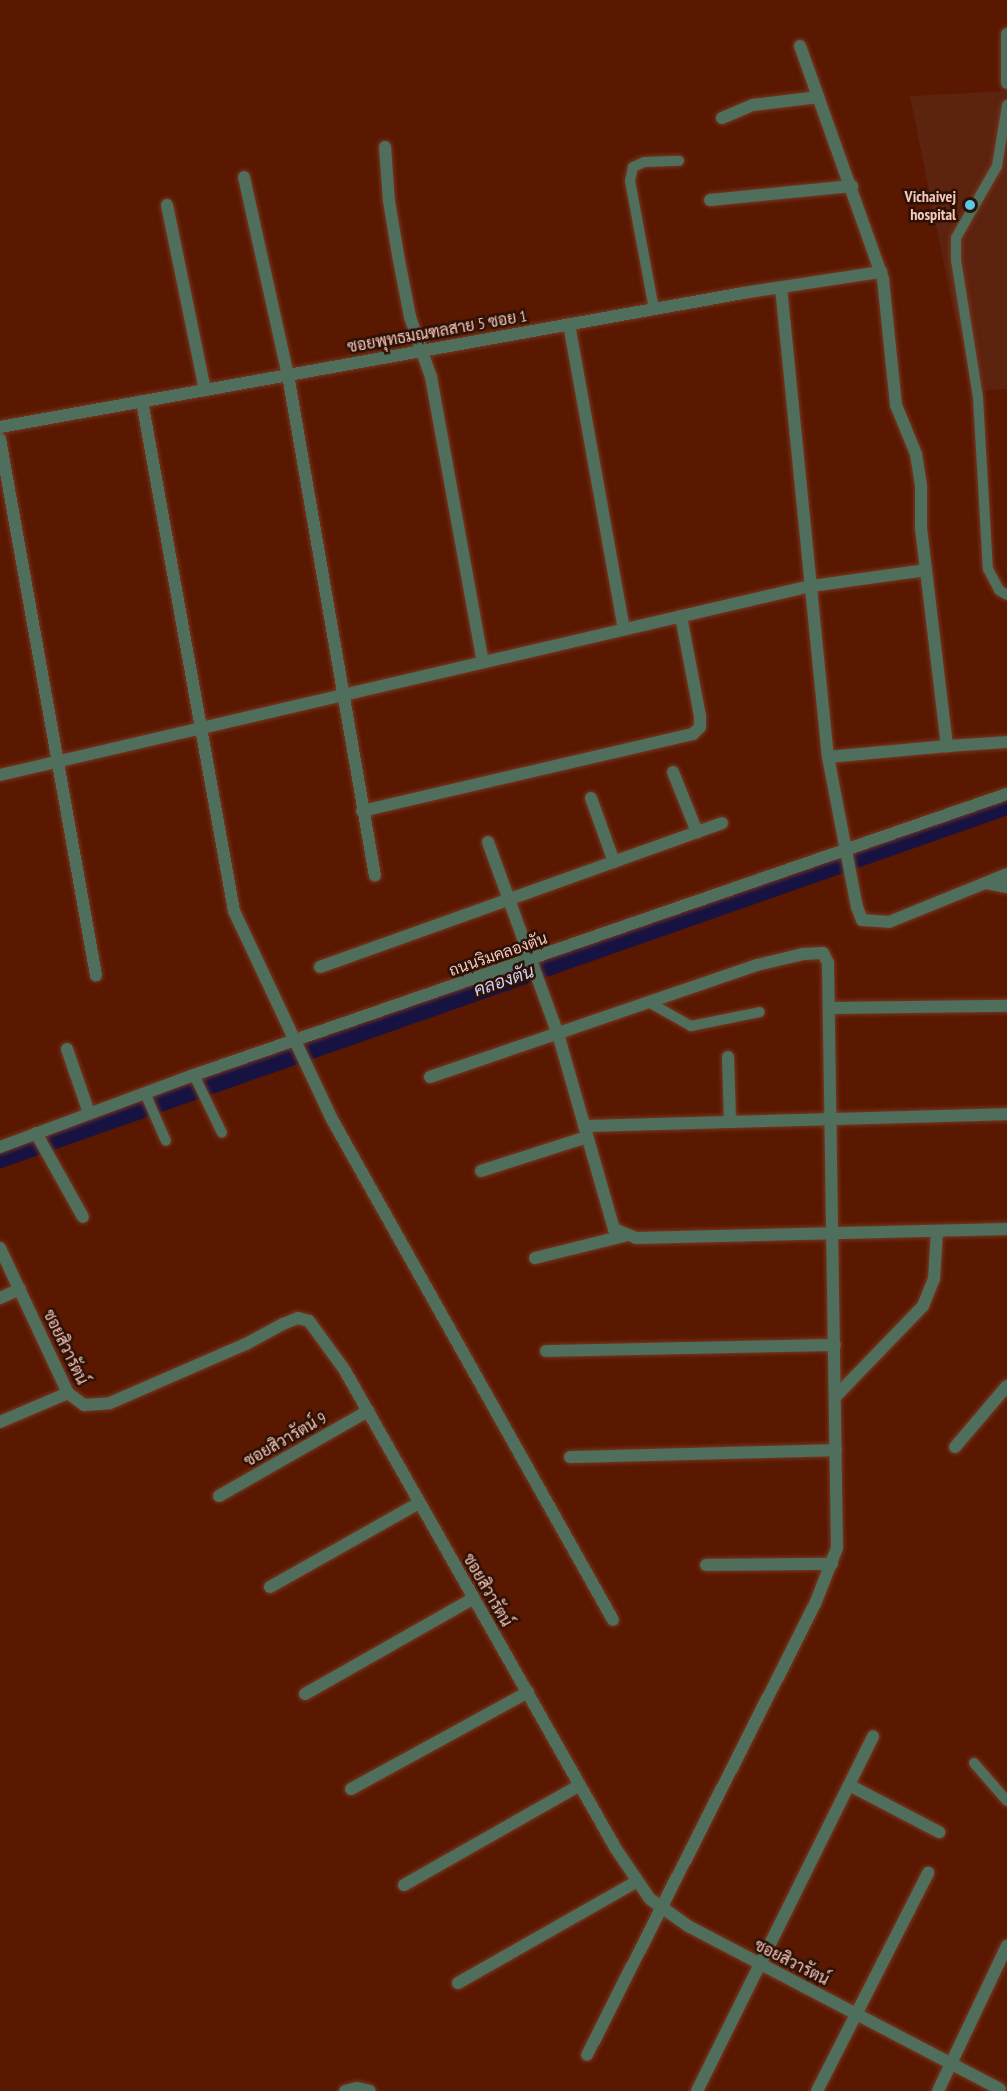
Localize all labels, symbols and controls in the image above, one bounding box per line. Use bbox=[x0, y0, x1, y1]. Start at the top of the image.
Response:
place label: Vichaivej hospital bbox=[905, 186, 956, 224]
marker: Vichaivej hospital bbox=[961, 196, 979, 214]
street label: ซอยพุทธมณฑลสาย 5 ซอย 1 bbox=[346, 306, 528, 356]
street label: ถนนริมคลองตัน bbox=[446, 928, 550, 980]
water label: คลองตัน bbox=[471, 961, 537, 1001]
street label: ซอยสิวารัตน์ bbox=[40, 1306, 92, 1388]
street label: ซอยสิวารัตน์ 9 bbox=[240, 1408, 330, 1470]
street label: ซอยสิวารัตน์ bbox=[459, 1550, 517, 1630]
street label: ซอยสิวารัตน์ bbox=[751, 1935, 833, 1989]

